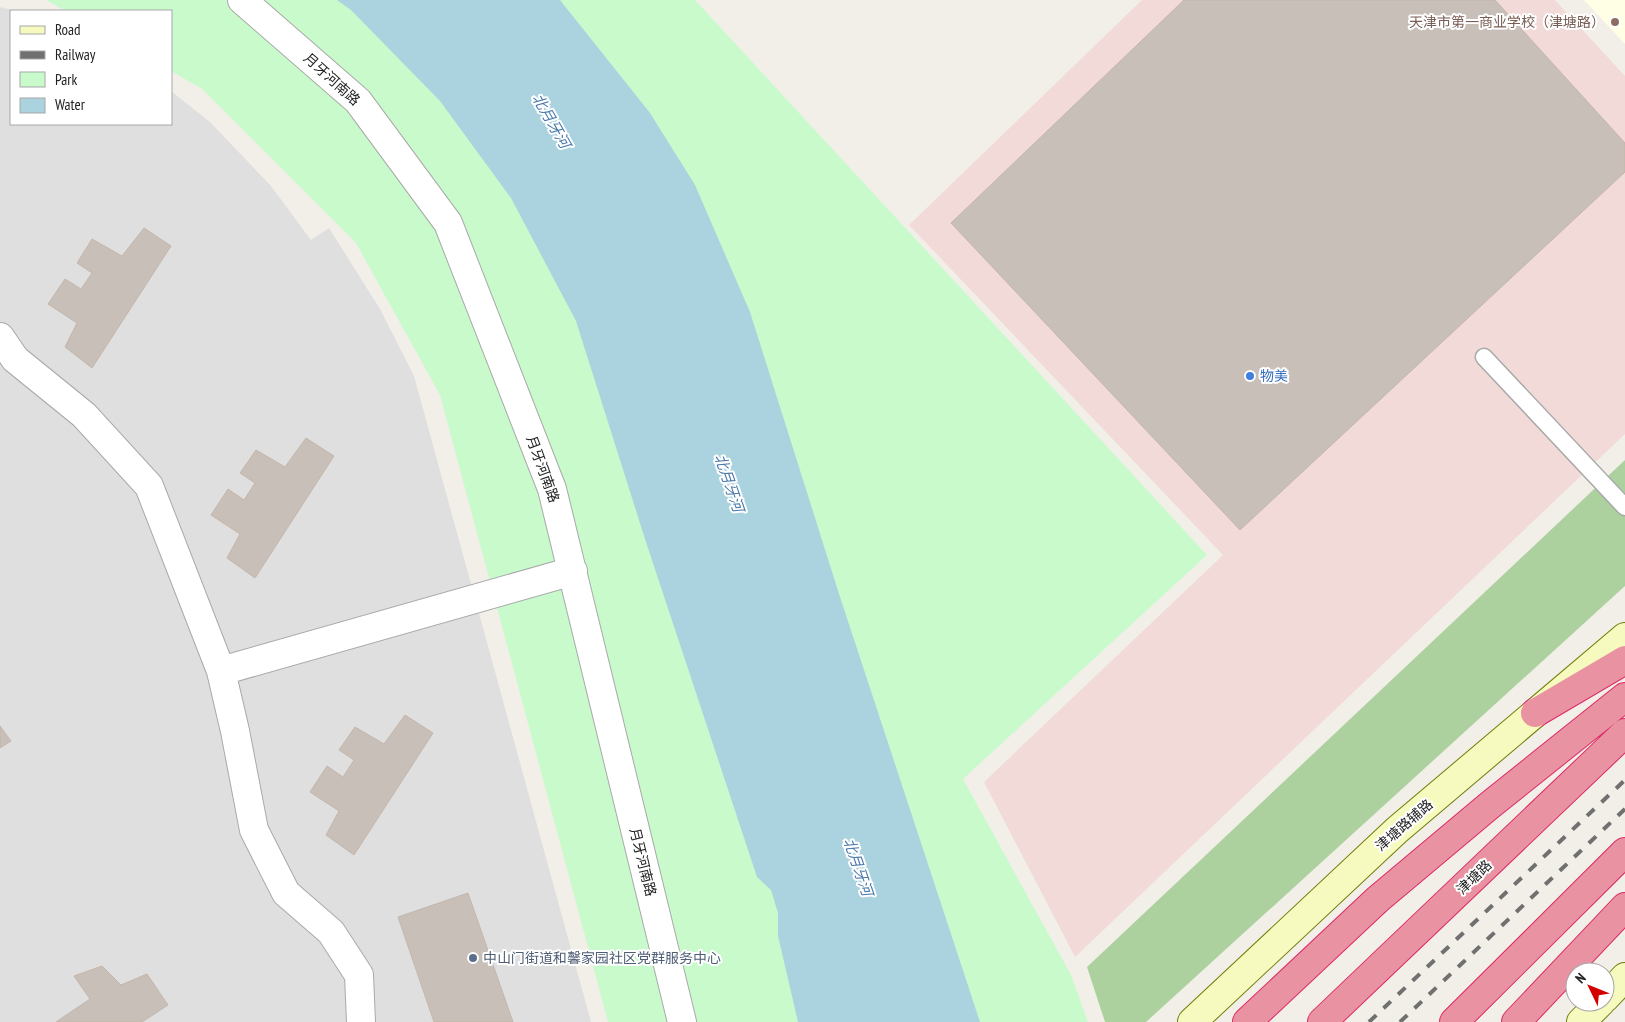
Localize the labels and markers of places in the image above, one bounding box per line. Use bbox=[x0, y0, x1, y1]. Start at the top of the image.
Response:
place label: 天津市第一商业学校（津塘路） bbox=[1409, 13, 1605, 31]
marker: 天津市第一商业学校（津塘路） bbox=[1609, 16, 1621, 28]
place label: 物美 bbox=[1260, 367, 1288, 385]
marker: 物美 bbox=[1244, 370, 1256, 382]
place label: 中山门街道和馨家园社区党群服务中心 bbox=[483, 949, 721, 967]
marker: 中山门街道和馨家园社区党群服务中心 bbox=[467, 952, 479, 964]

